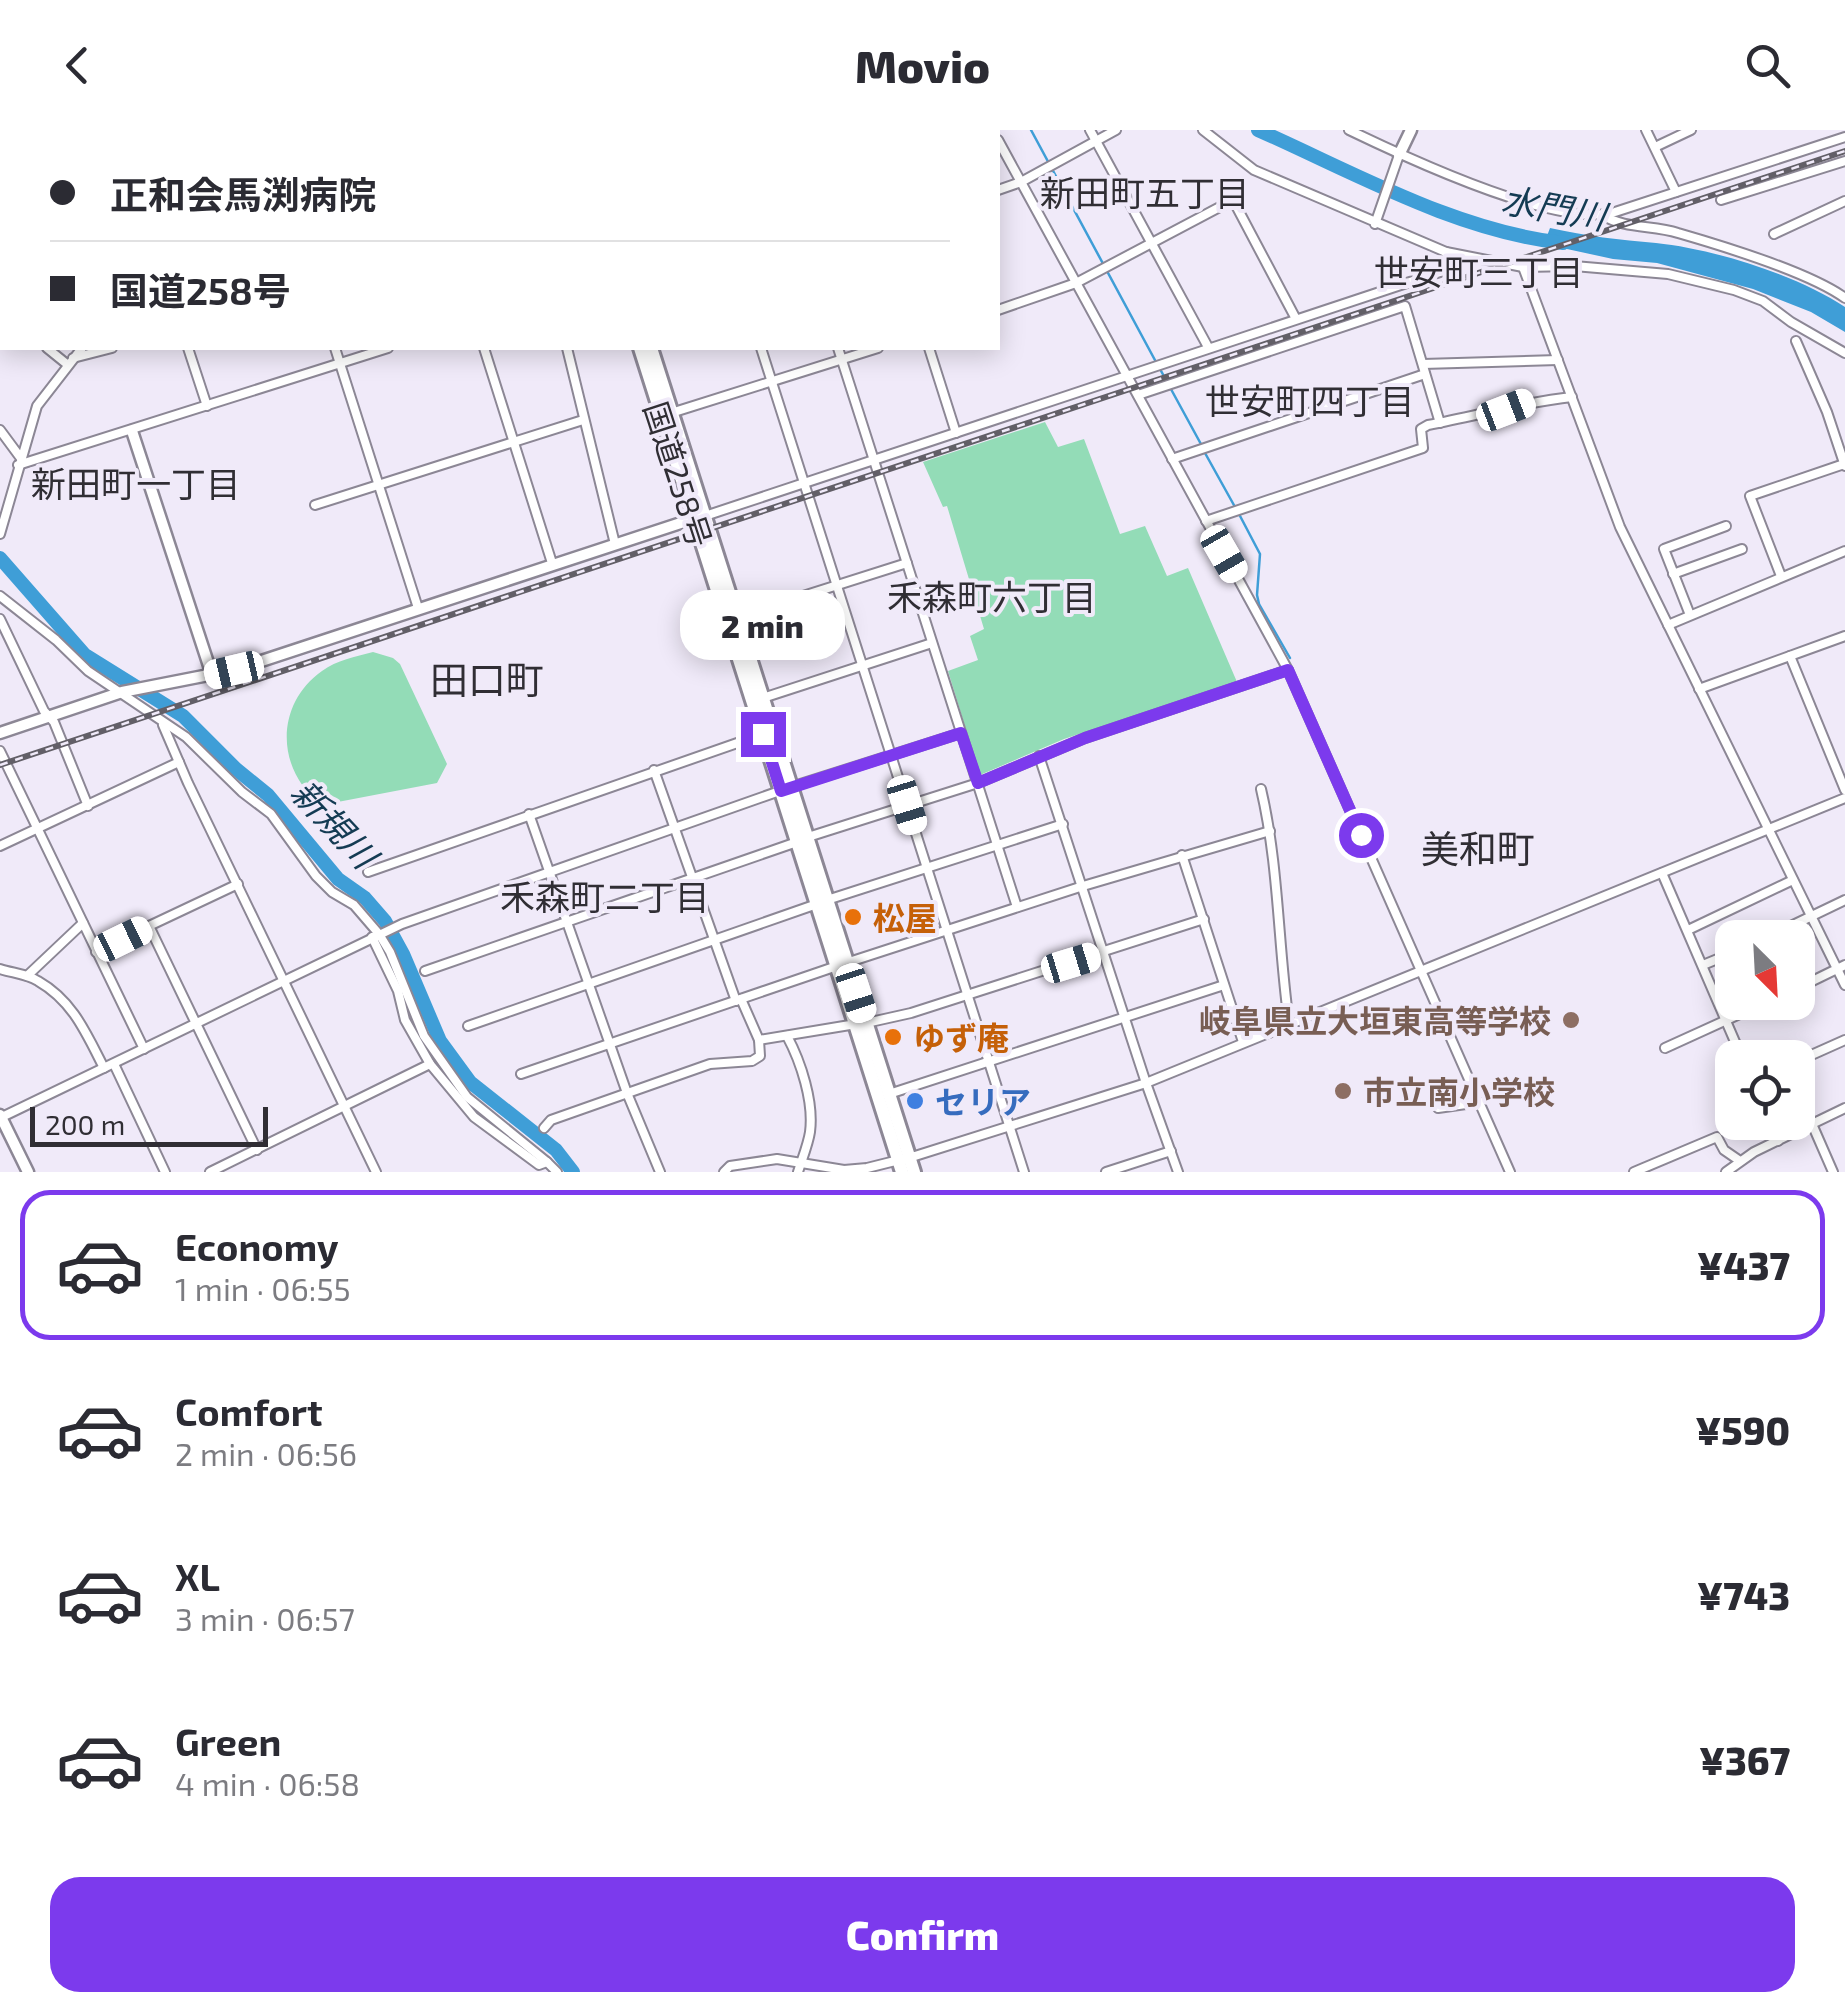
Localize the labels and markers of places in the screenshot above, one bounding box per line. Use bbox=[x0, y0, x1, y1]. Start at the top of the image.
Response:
place label: 松屋 bbox=[873, 898, 937, 936]
marker: 松屋 bbox=[842, 906, 864, 928]
place label: 岐阜県立大垣東高等学校 bbox=[1199, 1001, 1551, 1039]
marker: 岐阜県立大垣東高等学校 bbox=[1560, 1009, 1582, 1031]
place label: ゆず庵 bbox=[913, 1018, 1009, 1056]
marker: ゆず庵 bbox=[882, 1026, 904, 1048]
place label: 市立南小学校 bbox=[1363, 1072, 1555, 1110]
marker: 市立南小学校 bbox=[1332, 1080, 1354, 1102]
place label: セリア bbox=[935, 1082, 1031, 1120]
marker: セリア bbox=[904, 1090, 926, 1112]

